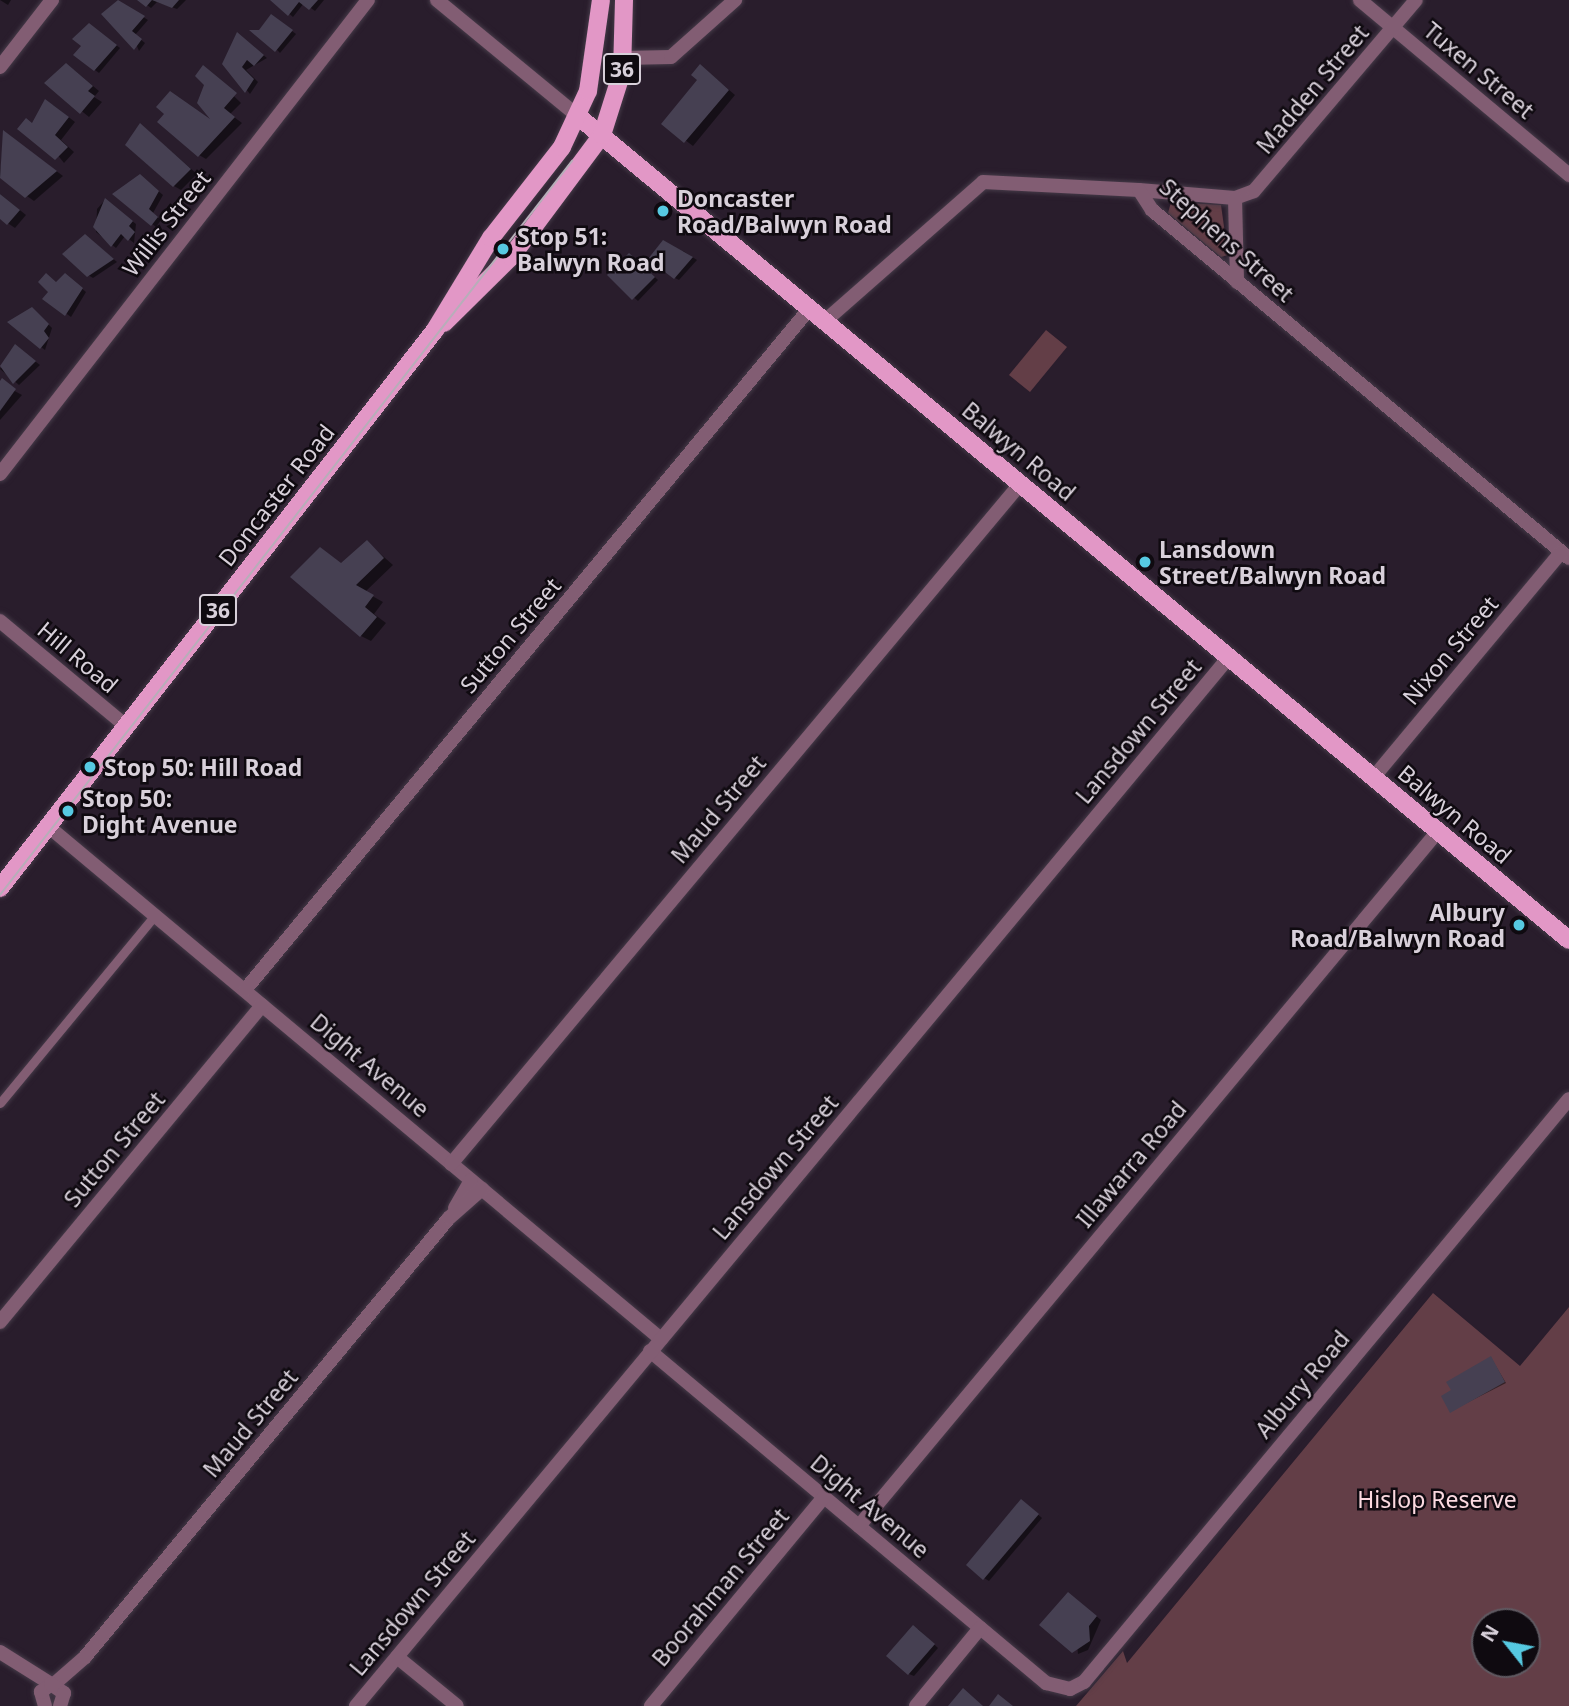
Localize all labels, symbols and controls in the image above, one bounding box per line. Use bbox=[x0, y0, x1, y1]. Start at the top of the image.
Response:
street label: Tuxen Street bbox=[1418, 16, 1540, 124]
street label: Madden Street bbox=[1250, 19, 1374, 159]
road number: 36 bbox=[603, 52, 641, 86]
street label: Willis Street bbox=[116, 165, 216, 281]
street label: Stephens Street bbox=[1154, 173, 1300, 307]
place label: Doncaster Road/Balwyn Road bbox=[677, 184, 892, 238]
marker: Doncaster Road/Balwyn Road bbox=[655, 203, 671, 219]
place label: Stop 51: Balwyn Road bbox=[517, 222, 664, 276]
marker: Stop 51: Balwyn Road bbox=[495, 241, 511, 257]
street label: Balwyn Road bbox=[957, 396, 1081, 506]
street label: Doncaster Road bbox=[212, 419, 340, 571]
place label: Lansdown Street/Balwyn Road bbox=[1159, 535, 1386, 589]
marker: Lansdown Street/Balwyn Road bbox=[1137, 554, 1153, 570]
street label: Sutton Street bbox=[454, 572, 566, 698]
street label: Nixon Street bbox=[1397, 590, 1503, 710]
road number: 36 bbox=[199, 592, 237, 628]
street label: Hill Road bbox=[32, 616, 124, 698]
street label: Lansdown Street bbox=[1069, 653, 1207, 809]
street label: Maud Street bbox=[665, 749, 771, 869]
place label: Stop 50: Hill Road bbox=[104, 753, 302, 781]
marker: Stop 50: Hill Road bbox=[82, 759, 98, 775]
street label: Balwyn Road bbox=[1393, 759, 1517, 869]
place label: Stop 50: Dight Avenue bbox=[82, 784, 238, 838]
marker: Stop 50: Dight Avenue bbox=[60, 803, 76, 819]
place label: Albury Road/Balwyn Road bbox=[1290, 898, 1505, 952]
marker: Albury Road/Balwyn Road bbox=[1511, 917, 1527, 933]
street label: Dight Avenue bbox=[305, 1007, 435, 1123]
street label: Sutton Street bbox=[58, 1086, 170, 1212]
street label: Lansdown Street bbox=[706, 1089, 844, 1245]
street label: Illawarra Road bbox=[1070, 1095, 1192, 1233]
street label: Albury Road bbox=[1249, 1325, 1355, 1443]
street label: Maud Street bbox=[197, 1363, 303, 1483]
street label: Dight Avenue bbox=[805, 1448, 935, 1564]
park label: Hislop Reserve bbox=[1357, 1485, 1517, 1513]
street label: Boorahman Street bbox=[646, 1502, 794, 1672]
street label: Lansdown Street bbox=[343, 1525, 481, 1681]
north arrow bbox=[1471, 1608, 1541, 1678]
text: N bbox=[1475, 1620, 1505, 1647]

